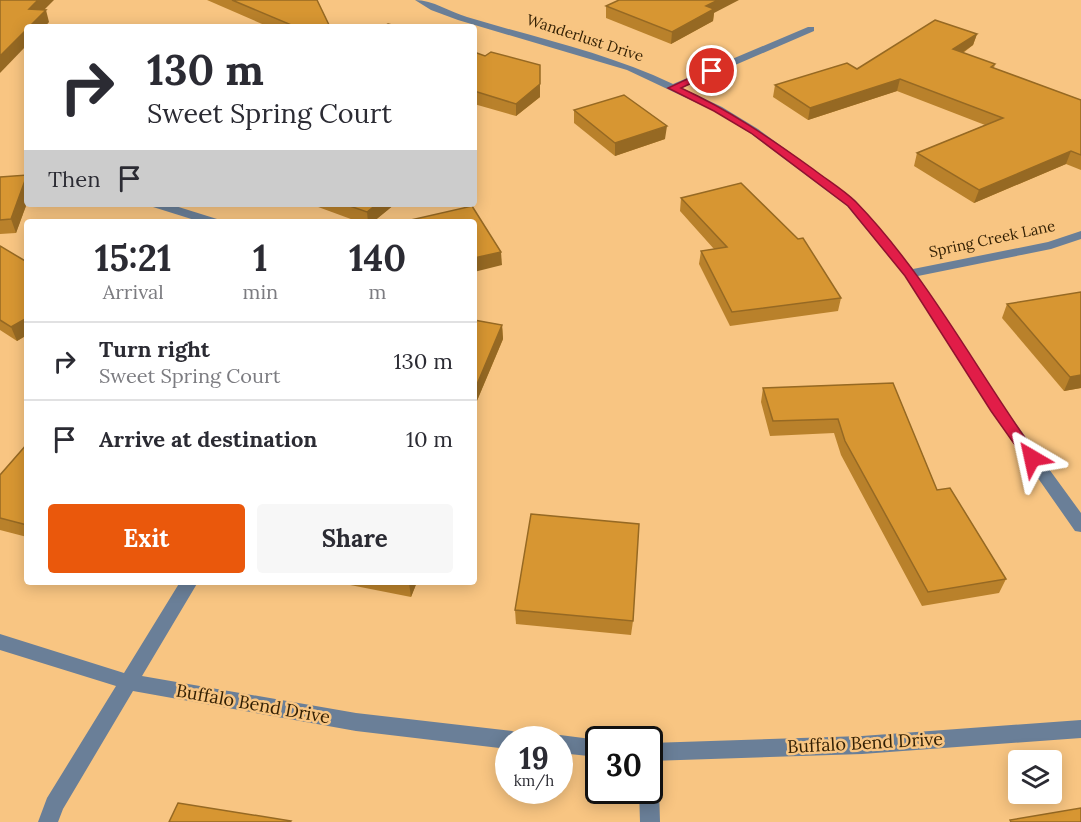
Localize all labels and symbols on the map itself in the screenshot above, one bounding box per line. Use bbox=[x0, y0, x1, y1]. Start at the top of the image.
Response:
street label: Wanderlust Drive bbox=[524, 10, 646, 65]
pin bbox=[686, 45, 737, 96]
street label: Spring Creek Lane bbox=[927, 216, 1057, 261]
position arrow bbox=[1000, 426, 1064, 490]
street label: Buffalo Bend Drive bbox=[174, 679, 332, 728]
speed limit sign: 30 bbox=[585, 726, 663, 804]
street label: Buffalo Bend Drive bbox=[786, 727, 944, 758]

